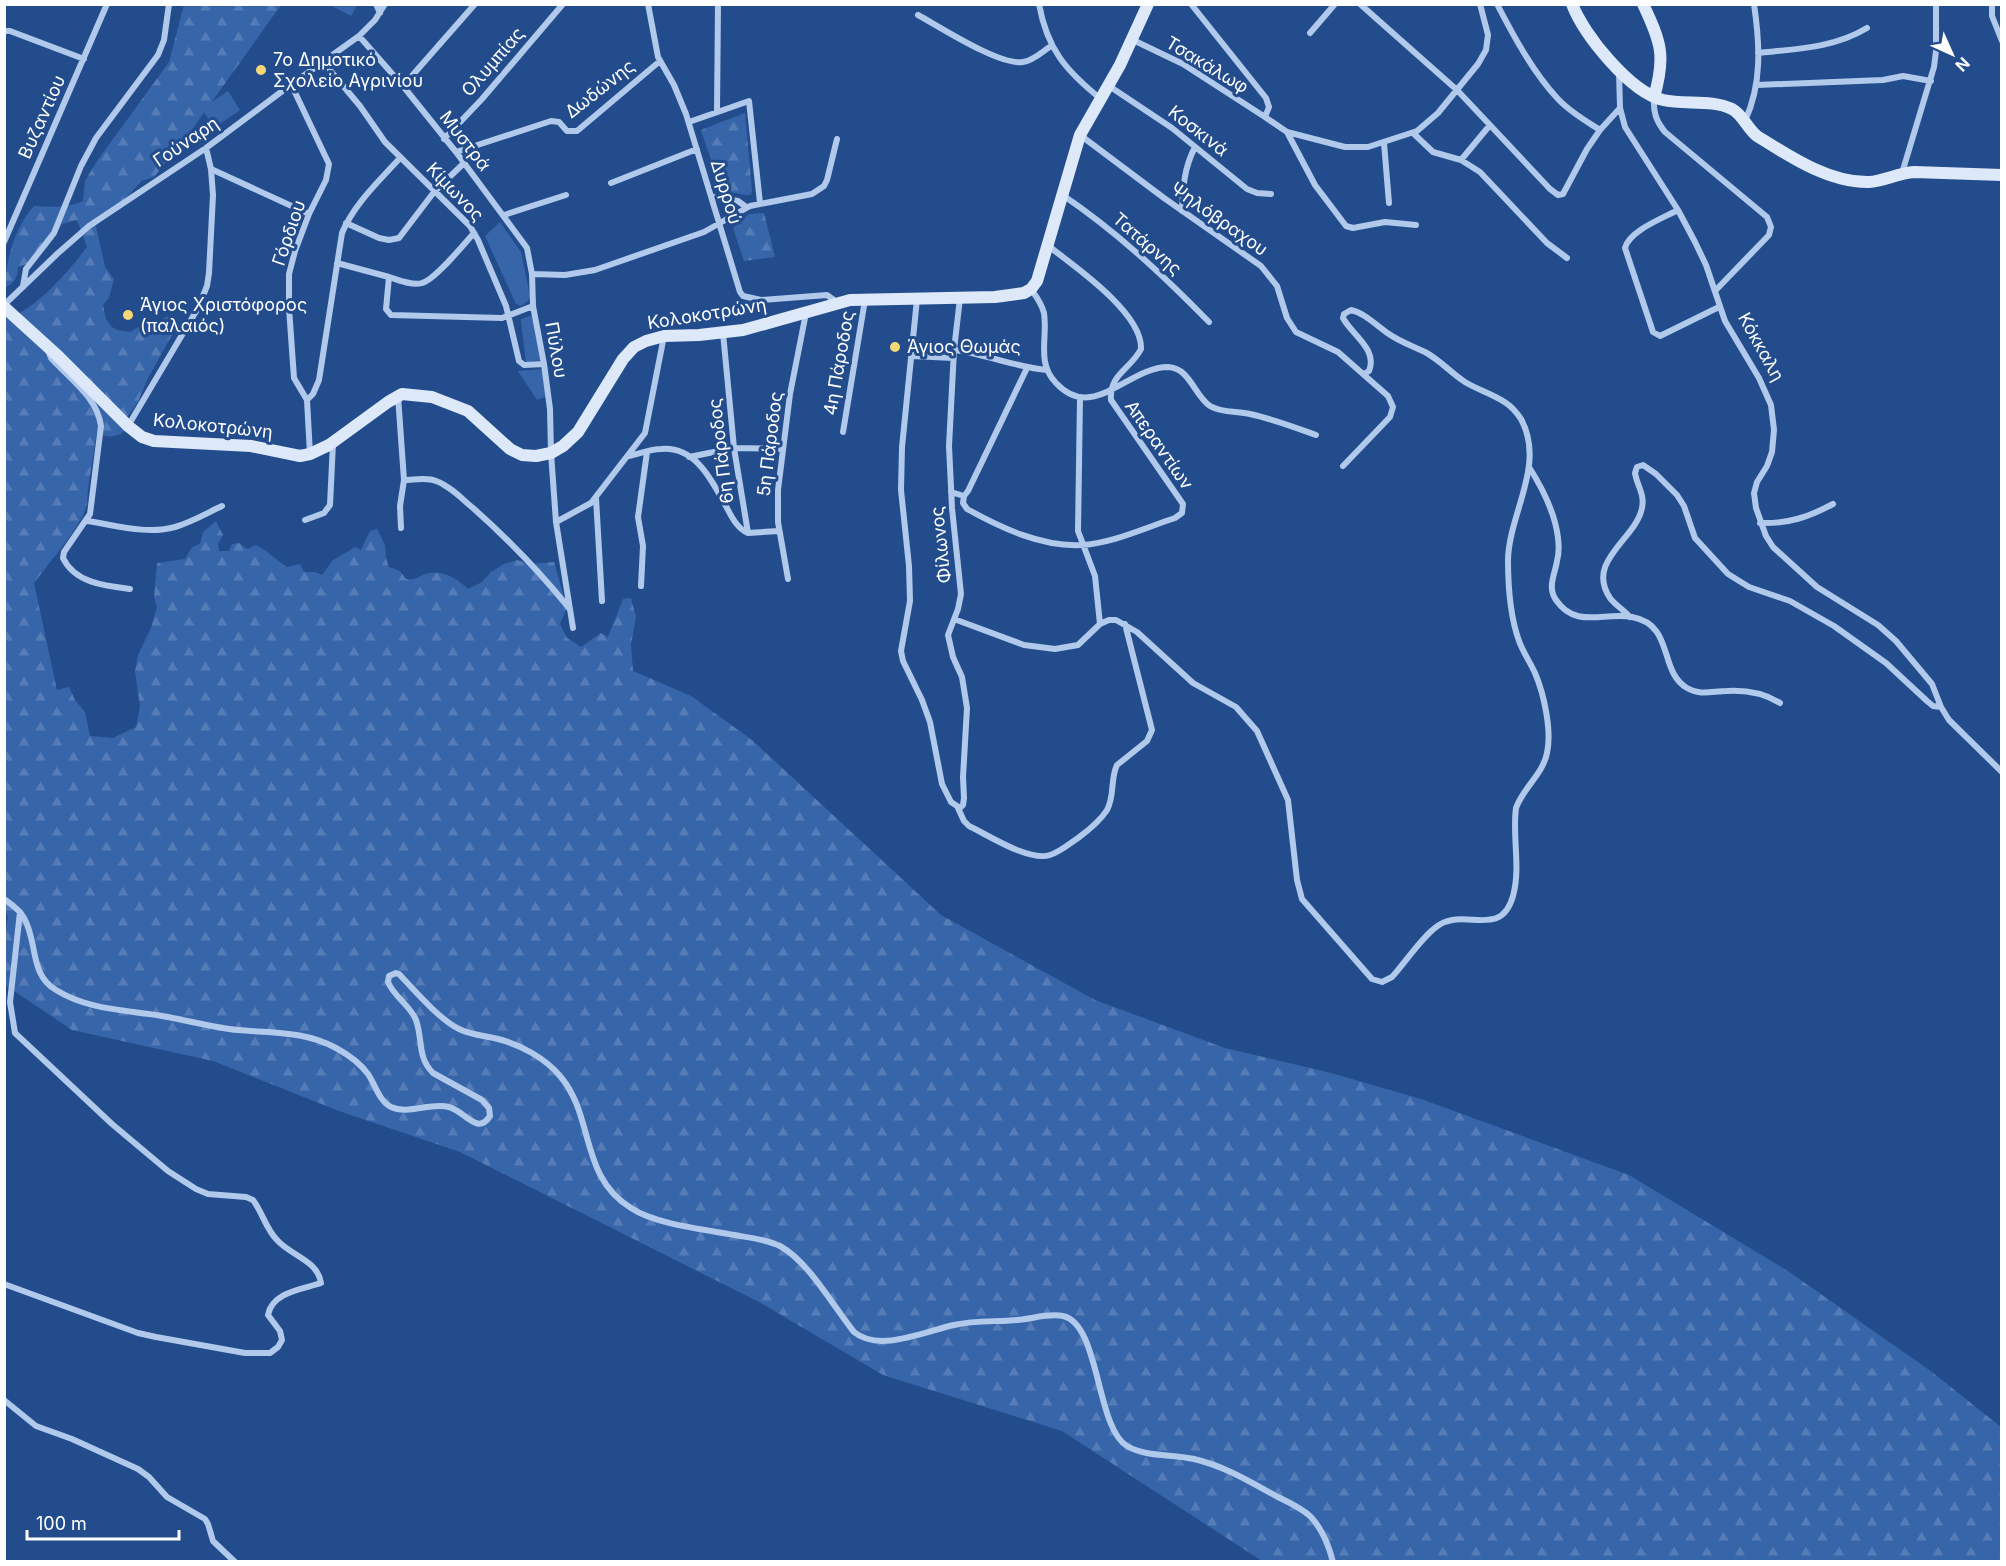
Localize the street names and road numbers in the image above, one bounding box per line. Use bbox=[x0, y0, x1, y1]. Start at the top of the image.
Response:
street label: Ολυμπίας bbox=[457, 23, 528, 100]
street label: Τσακάλωφ bbox=[1162, 32, 1252, 97]
street label: Δωδώνης bbox=[561, 55, 639, 122]
street label: Βυζαντίου bbox=[14, 72, 69, 162]
street label: Κοσκινά bbox=[1164, 101, 1232, 160]
street label: Μυστρά bbox=[436, 107, 495, 175]
street label: Γούναρη bbox=[149, 112, 222, 171]
street label: Δυρρού bbox=[707, 157, 746, 227]
street label: Κίμωνος bbox=[422, 158, 488, 225]
street label: Ψηλόβραχου bbox=[1167, 177, 1272, 260]
street label: Γόρδιου bbox=[268, 197, 309, 268]
street label: Τατάρνης bbox=[1109, 208, 1186, 279]
street label: Κολοκοτρώνη bbox=[646, 294, 768, 333]
street label: 4η Πάροδος bbox=[819, 309, 858, 417]
street label: Κόκκαλη bbox=[1734, 309, 1789, 385]
street label: Πύλου bbox=[541, 320, 572, 380]
street label: 5η Πάροδος bbox=[753, 390, 786, 498]
street label: Απεραντίων bbox=[1121, 396, 1198, 494]
street label: 6η Πάροδος bbox=[704, 397, 737, 505]
street label: Κολοκοτρώνη bbox=[152, 409, 274, 442]
street label: Φίλωνος bbox=[926, 505, 955, 585]

